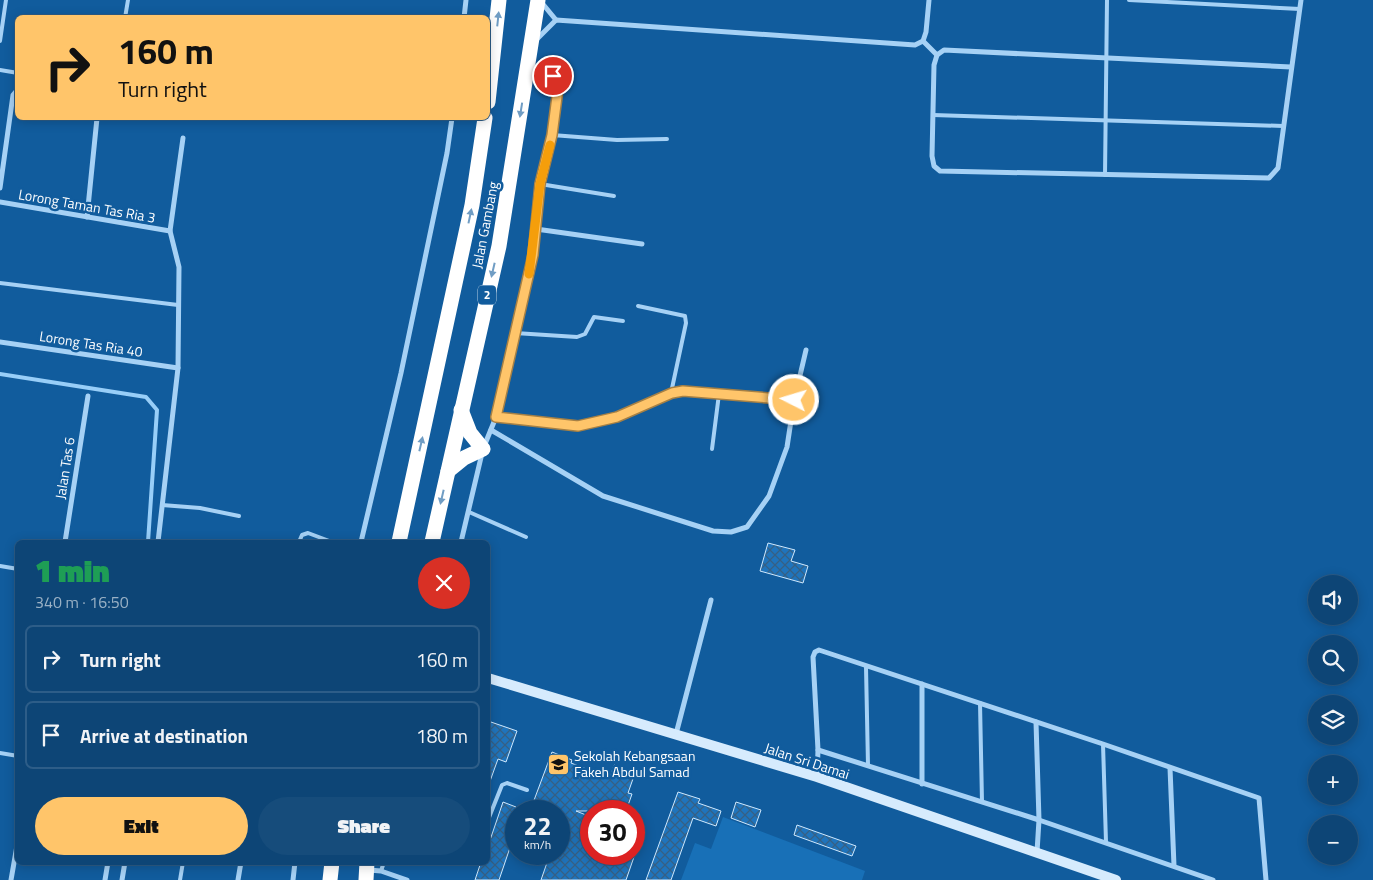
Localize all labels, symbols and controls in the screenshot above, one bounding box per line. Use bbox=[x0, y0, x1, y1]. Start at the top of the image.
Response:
one-way arrow bbox=[494, 10, 502, 26]
text: 160 m bbox=[118, 24, 214, 78]
icon: right bbox=[35, 35, 100, 100]
pin bbox=[532, 55, 574, 97]
icon: arrive bbox=[539, 62, 567, 90]
text: Turn right bbox=[118, 72, 207, 106]
one-way arrow bbox=[517, 102, 525, 118]
street label: Jalan Gambang bbox=[466, 180, 503, 270]
street label: Lorong Taman Tas Ria 3 bbox=[17, 183, 157, 228]
one-way arrow bbox=[466, 209, 474, 224]
one-way arrow bbox=[489, 262, 497, 277]
road number: 2 bbox=[478, 286, 496, 304]
street label: Lorong Tas Ria 40 bbox=[38, 325, 144, 362]
position arrow bbox=[767, 373, 819, 425]
street label: Jalan Tas 6 bbox=[49, 435, 80, 500]
one-way arrow bbox=[417, 436, 425, 451]
one-way arrow bbox=[438, 489, 446, 504]
text: 1 min bbox=[35, 548, 110, 594]
button: close bbox=[418, 557, 470, 609]
map controls bbox=[1308, 575, 1358, 865]
button: sound bbox=[1308, 575, 1358, 625]
text: 340 m · 16:50 bbox=[35, 590, 129, 614]
button: search bbox=[1308, 635, 1358, 685]
icon: right bbox=[37, 645, 65, 673]
text: Turn right bbox=[80, 645, 161, 674]
text: 160 m bbox=[416, 645, 468, 674]
button: layers bbox=[1308, 695, 1358, 745]
icon: arrive bbox=[37, 721, 65, 749]
text: Arrive at destination bbox=[80, 721, 248, 750]
text: 180 m bbox=[416, 721, 468, 750]
street label: Jalan Sri Damai bbox=[762, 737, 852, 784]
place label: Sekolah Kebangsaan Fakeh Abdul Samad bbox=[574, 745, 695, 782]
school or university icon: Sekolah Kebangsaan Fakeh Abdul Samad bbox=[546, 752, 570, 776]
button: + bbox=[1308, 755, 1358, 805]
button: Exit bbox=[35, 797, 248, 855]
button: Share bbox=[258, 797, 470, 855]
speed limit sign: 30 bbox=[580, 800, 645, 865]
text: 22 bbox=[523, 807, 552, 845]
button: − bbox=[1308, 815, 1358, 865]
text: km/h bbox=[524, 835, 551, 854]

